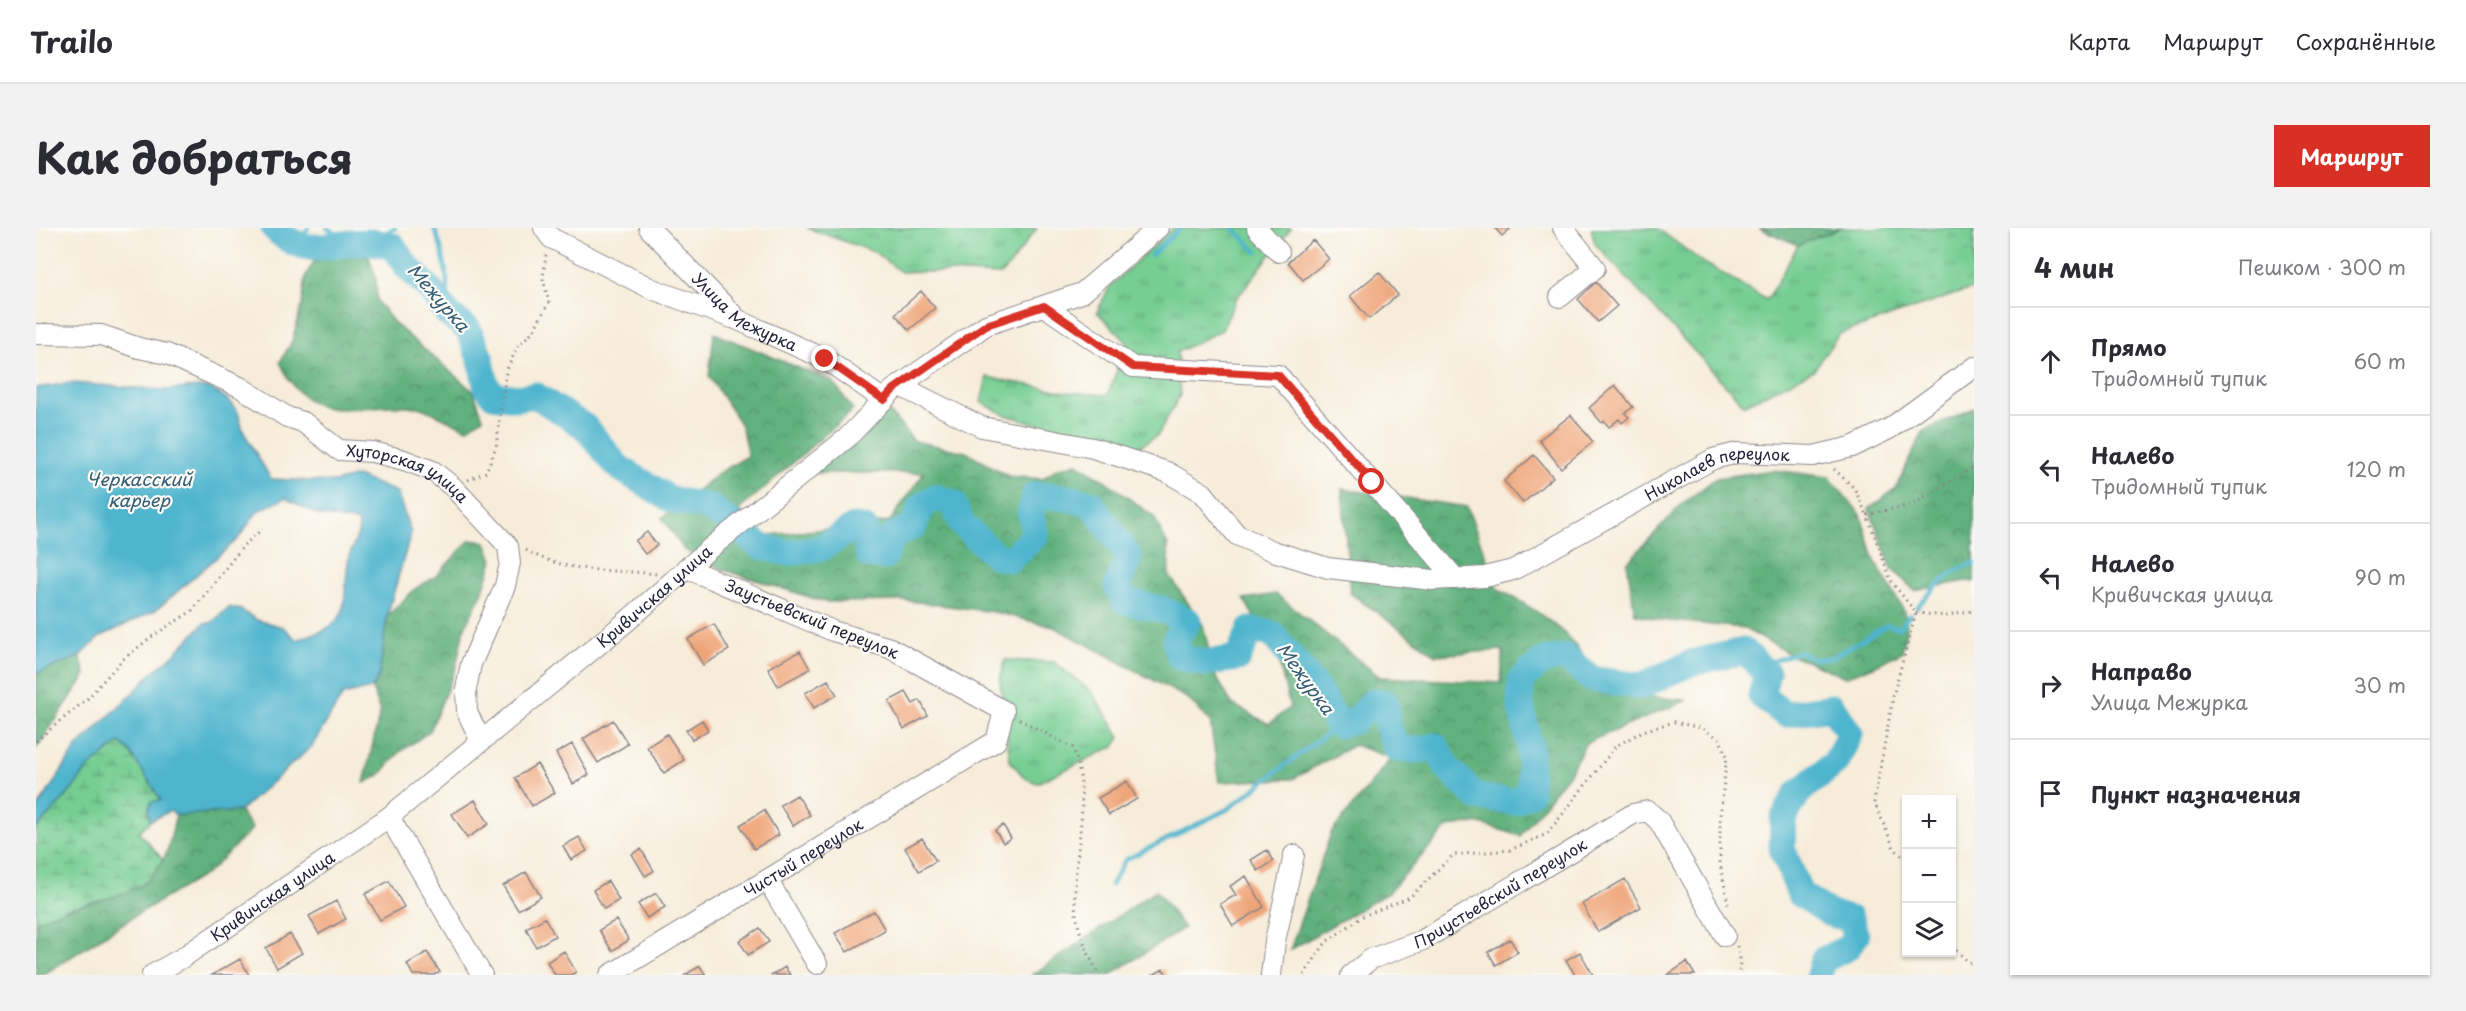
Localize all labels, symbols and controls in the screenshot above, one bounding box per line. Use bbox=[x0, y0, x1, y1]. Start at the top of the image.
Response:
text: Trailo bbox=[30, 20, 113, 63]
text: Карта bbox=[2069, 25, 2130, 57]
text: Маршрут bbox=[2163, 25, 2263, 57]
text: Сохранённые bbox=[2296, 25, 2436, 57]
text: Как добраться bbox=[36, 125, 353, 188]
button: Маршрут bbox=[2274, 125, 2430, 187]
text: 4 мин bbox=[2034, 248, 2115, 287]
text: Пешком · 300 m bbox=[2238, 252, 2406, 282]
water label: Межурка bbox=[402, 257, 477, 338]
street label: Улица Межурка bbox=[687, 267, 801, 356]
text: Прямо bbox=[2091, 330, 2166, 363]
route end bbox=[811, 345, 837, 371]
icon: ahead bbox=[2034, 345, 2067, 378]
text: 60 m bbox=[2354, 346, 2406, 376]
text: Тридомный тупик bbox=[2091, 363, 2267, 393]
street label: Хуторская улица bbox=[346, 437, 475, 508]
text: Налево bbox=[2091, 438, 2174, 471]
street label: Николаев переулок bbox=[1640, 440, 1791, 506]
icon: left bbox=[2034, 453, 2067, 486]
text: 120 m bbox=[2347, 454, 2406, 484]
water label: Черкасский карьер bbox=[86, 465, 194, 513]
route start bbox=[1358, 468, 1384, 494]
text: Тридомный тупик bbox=[2091, 471, 2267, 501]
street label: Кривичская улица bbox=[591, 539, 717, 653]
text: Налево bbox=[2091, 546, 2174, 579]
icon: left bbox=[2034, 561, 2067, 594]
text: 90 m bbox=[2355, 562, 2406, 592]
street label: Заустьевский переулок bbox=[722, 572, 903, 664]
text: Кривичская улица bbox=[2091, 579, 2273, 609]
water label: Межурка bbox=[1271, 637, 1342, 720]
text: Направо bbox=[2091, 654, 2192, 687]
icon: right bbox=[2034, 669, 2067, 702]
text: 30 m bbox=[2353, 670, 2406, 700]
text: Улица Межурка bbox=[2091, 687, 2248, 717]
icon: arrive bbox=[2034, 777, 2067, 810]
text: Пункт назначения bbox=[2091, 777, 2301, 810]
map controls bbox=[1902, 795, 1956, 957]
button: + bbox=[1902, 795, 1956, 849]
street label: Чистый переулок bbox=[739, 811, 867, 902]
street label: Приустьевский переулок bbox=[1410, 831, 1591, 953]
street label: Кривичская улица bbox=[205, 845, 339, 946]
button: − bbox=[1902, 849, 1956, 903]
button: layers bbox=[1902, 903, 1956, 957]

